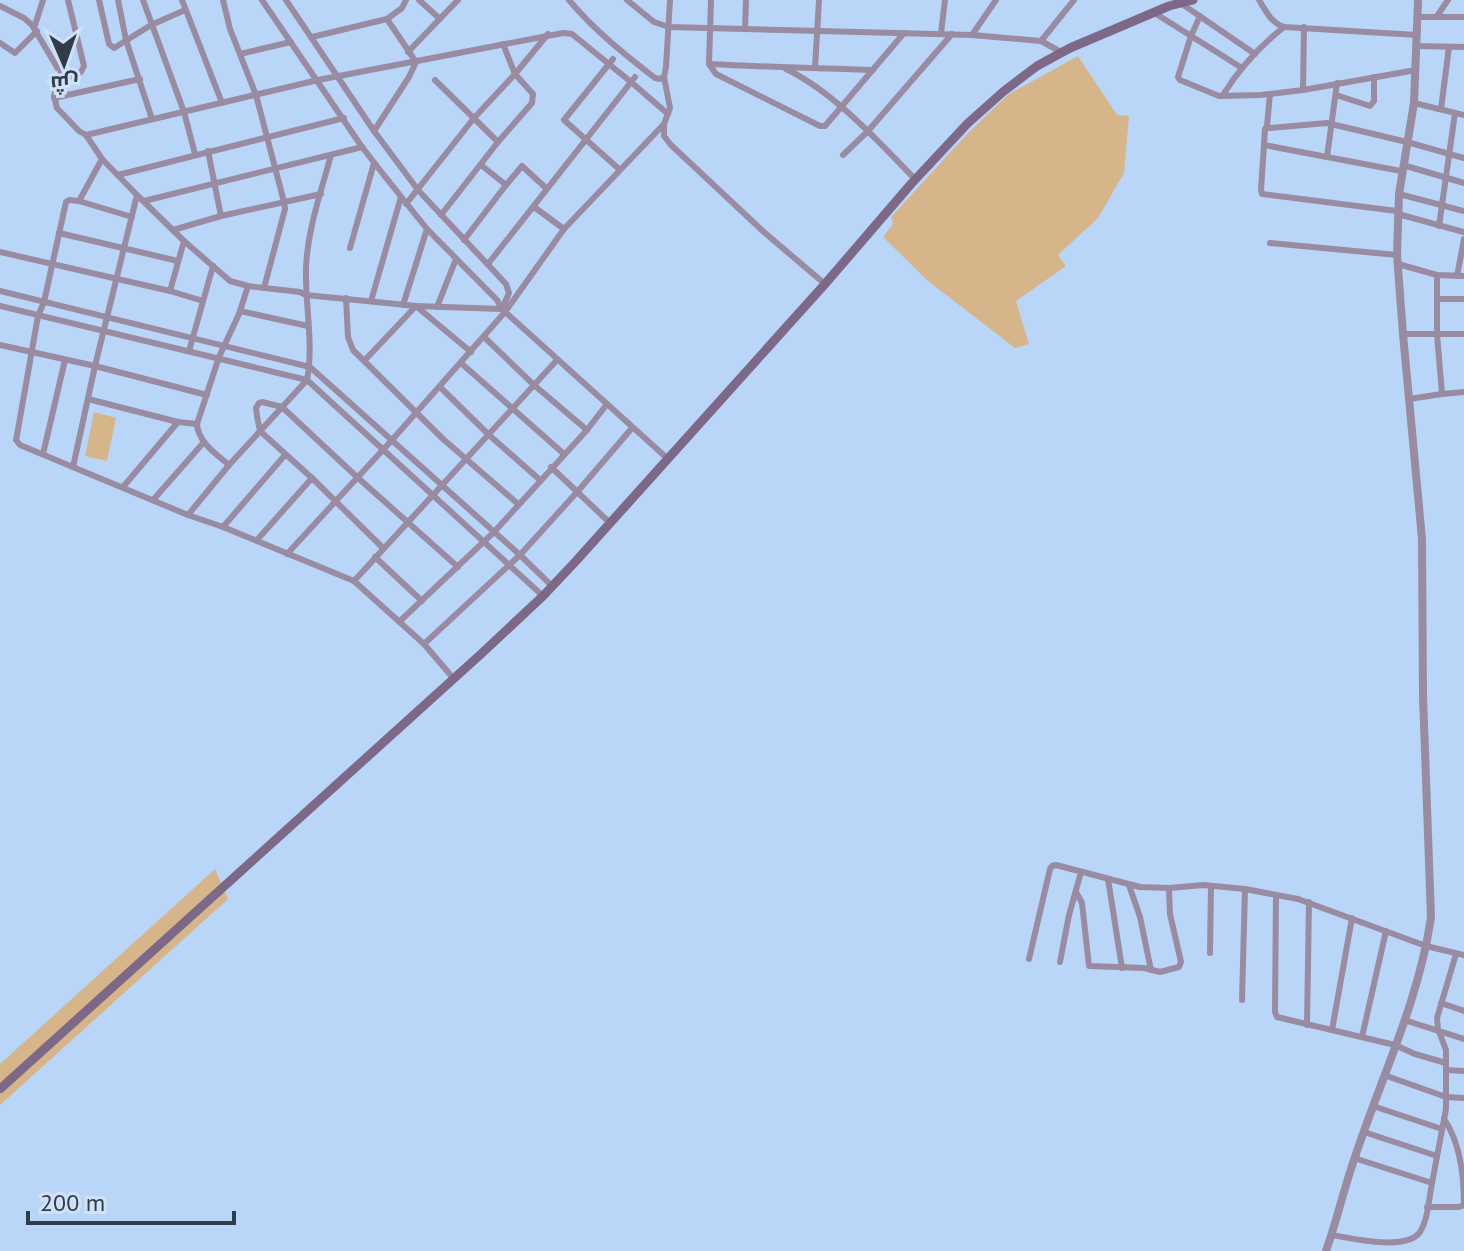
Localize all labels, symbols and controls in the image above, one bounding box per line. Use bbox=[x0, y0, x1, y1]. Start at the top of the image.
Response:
north arrow bbox=[24, 24, 104, 104]
text: ش bbox=[50, 70, 79, 98]
scale bar bbox=[28, 1175, 234, 1225]
text: 200 m bbox=[40, 1187, 105, 1218]

